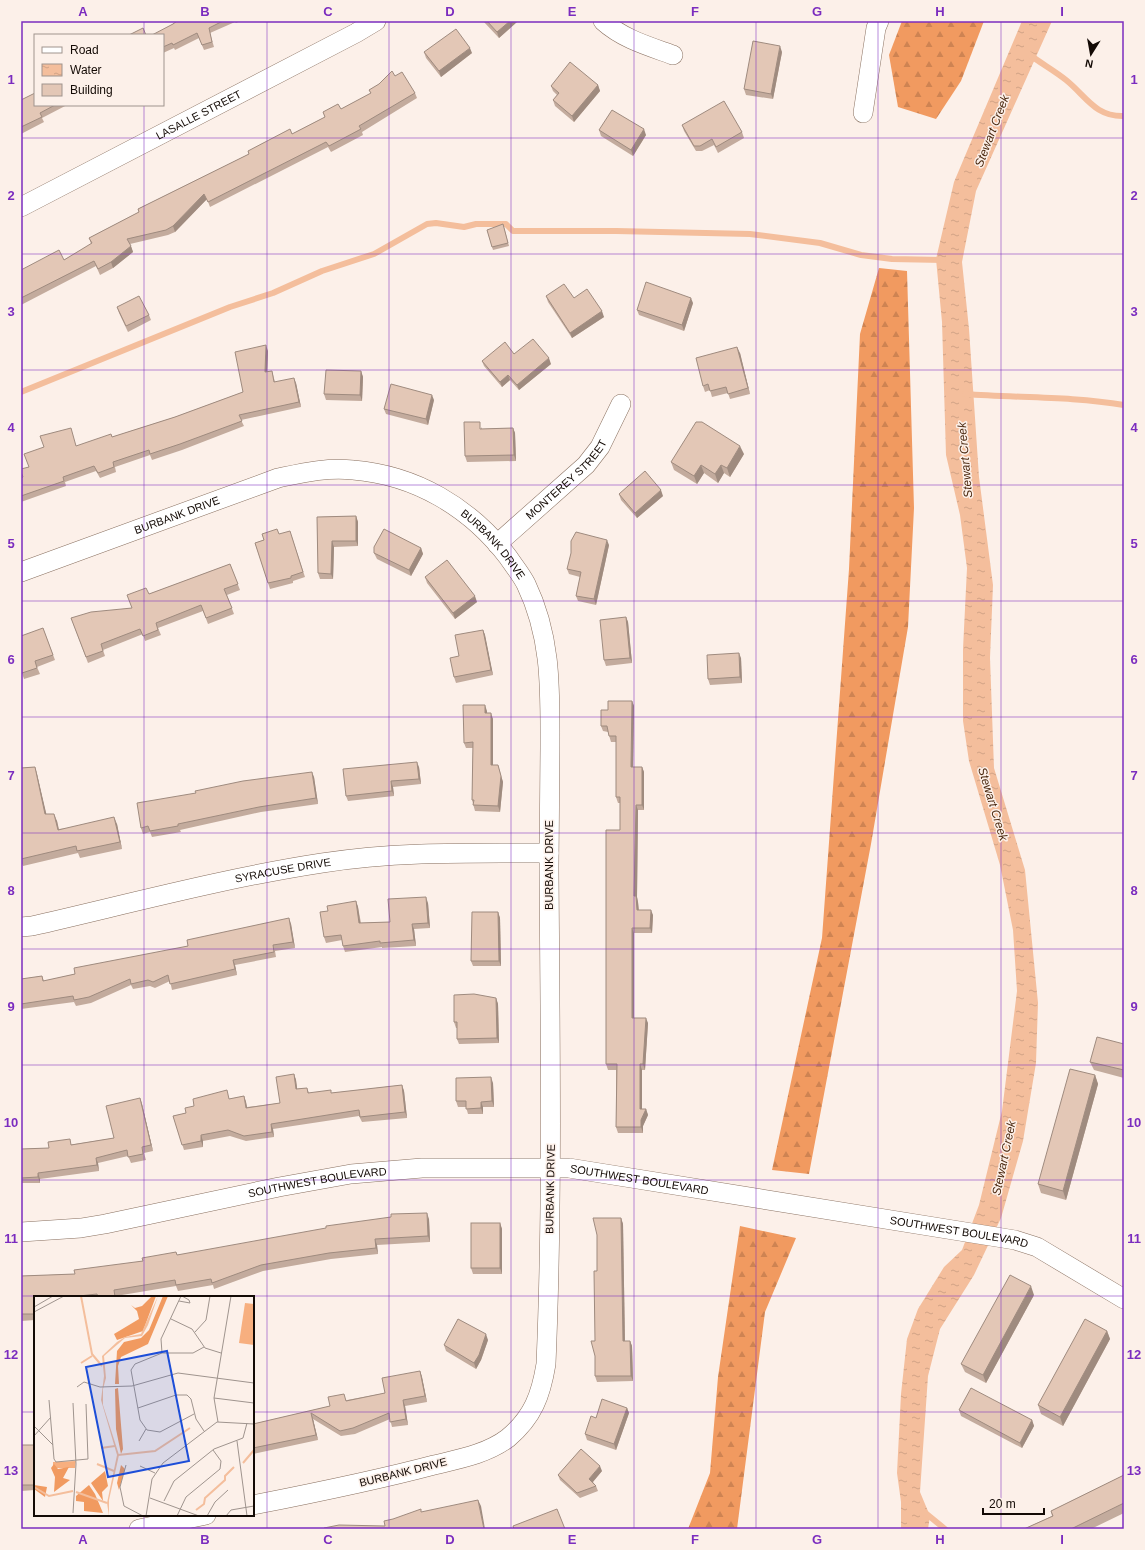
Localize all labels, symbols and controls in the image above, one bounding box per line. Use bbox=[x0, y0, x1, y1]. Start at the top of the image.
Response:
text: A bbox=[78, 4, 88, 19]
text: B bbox=[200, 4, 210, 19]
text: C bbox=[323, 4, 333, 19]
text: D bbox=[445, 4, 455, 19]
text: E bbox=[568, 4, 577, 19]
text: F bbox=[691, 4, 699, 19]
text: G bbox=[812, 4, 822, 19]
text: H bbox=[935, 4, 945, 19]
text: I bbox=[1060, 4, 1064, 19]
legend bbox=[34, 34, 164, 106]
north arrow bbox=[1071, 34, 1111, 74]
text: Road bbox=[70, 43, 99, 57]
text: N bbox=[1084, 57, 1094, 70]
text: Water bbox=[70, 63, 102, 77]
text: 1 bbox=[7, 72, 15, 87]
text: 1 bbox=[1130, 72, 1138, 87]
text: Building bbox=[70, 83, 113, 97]
street label: LASALLE STREET bbox=[154, 88, 243, 142]
water label: Stewart Creek bbox=[972, 92, 1013, 169]
text: 2 bbox=[7, 188, 15, 203]
text: 2 bbox=[1130, 188, 1138, 203]
text: 3 bbox=[7, 304, 15, 319]
text: 3 bbox=[1130, 304, 1138, 319]
text: 4 bbox=[7, 420, 15, 435]
text: 4 bbox=[1130, 420, 1138, 435]
water label: Stewart Creek bbox=[955, 421, 975, 498]
street label: MONTEREY STREET bbox=[523, 437, 609, 522]
street label: BURBANK DRIVE bbox=[133, 494, 221, 536]
street label: BURBANK DRIVE bbox=[459, 507, 528, 581]
text: 5 bbox=[7, 536, 15, 551]
text: 5 bbox=[1130, 536, 1138, 551]
text: 6 bbox=[7, 652, 15, 667]
text: 6 bbox=[1130, 652, 1138, 667]
water label: Stewart Creek bbox=[975, 766, 1011, 843]
text: 7 bbox=[7, 768, 15, 783]
text: 7 bbox=[1130, 768, 1138, 783]
street label: BURBANK DRIVE bbox=[543, 820, 555, 910]
street label: SYRACUSE DRIVE bbox=[234, 856, 332, 885]
text: 8 bbox=[7, 883, 15, 898]
text: 8 bbox=[1130, 883, 1138, 898]
text: 9 bbox=[7, 999, 15, 1014]
text: 9 bbox=[1130, 999, 1138, 1014]
text: 10 bbox=[4, 1115, 18, 1130]
text: 10 bbox=[1127, 1115, 1141, 1130]
water label: Stewart Creek bbox=[989, 1118, 1019, 1197]
street label: BURBANK DRIVE bbox=[543, 1144, 557, 1234]
street label: SOUTHWEST BOULEVARD bbox=[569, 1162, 710, 1196]
street label: SOUTHWEST BOULEVARD bbox=[247, 1165, 387, 1199]
street label: SOUTHWEST BOULEVARD bbox=[889, 1214, 1030, 1250]
text: 11 bbox=[4, 1231, 18, 1246]
text: 11 bbox=[1127, 1231, 1141, 1246]
inset map bbox=[34, 1296, 254, 1516]
text: 12 bbox=[4, 1347, 18, 1362]
text: 12 bbox=[1127, 1347, 1141, 1362]
street label: BURBANK DRIVE bbox=[358, 1455, 448, 1489]
text: 13 bbox=[4, 1463, 18, 1478]
text: 13 bbox=[1127, 1463, 1141, 1478]
scale bar bbox=[983, 1490, 1044, 1516]
text: 20 m bbox=[989, 1497, 1016, 1511]
text: A bbox=[78, 1532, 88, 1547]
text: B bbox=[200, 1532, 210, 1547]
text: C bbox=[323, 1532, 333, 1547]
text: D bbox=[445, 1532, 455, 1547]
text: E bbox=[568, 1532, 577, 1547]
text: F bbox=[691, 1532, 699, 1547]
text: G bbox=[812, 1532, 822, 1547]
text: H bbox=[935, 1532, 945, 1547]
text: I bbox=[1060, 1532, 1064, 1547]

